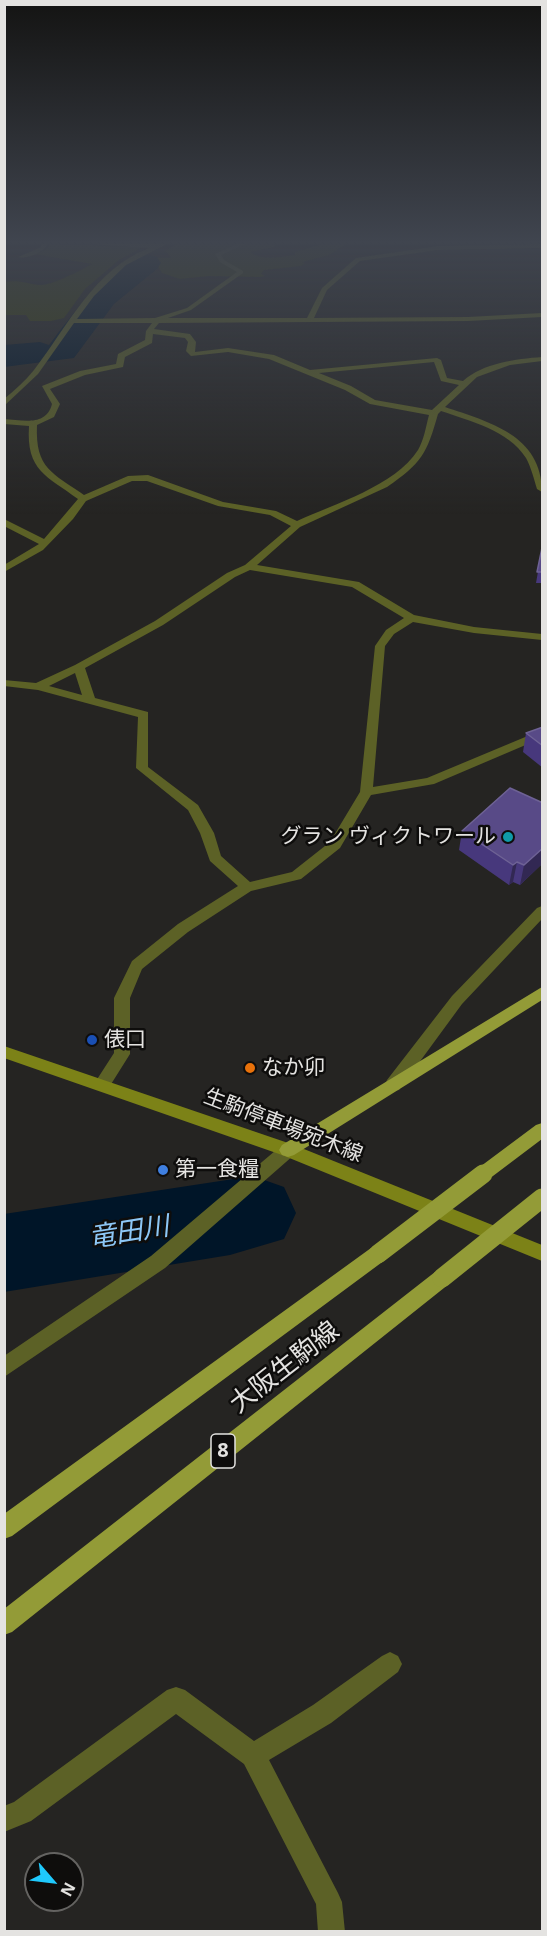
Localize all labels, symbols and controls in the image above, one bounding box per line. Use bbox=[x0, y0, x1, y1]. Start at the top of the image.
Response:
place label: グラン ヴィクトワール bbox=[281, 824, 496, 850]
marker: グラン ヴィクトワール bbox=[501, 830, 515, 844]
place label: 俵口 bbox=[104, 1027, 146, 1053]
marker: 俵口 bbox=[85, 1033, 99, 1047]
place label: なか卯 bbox=[262, 1055, 325, 1081]
marker: なか卯 bbox=[243, 1061, 257, 1075]
street label: 生駒停車場宛木線 bbox=[200, 1084, 366, 1168]
place label: 第一食糧 bbox=[175, 1157, 259, 1183]
marker: 第一食糧 bbox=[156, 1163, 170, 1177]
water label: 竜田川 bbox=[86, 1211, 172, 1255]
street label: 大阪生駒線 bbox=[224, 1316, 346, 1420]
road number: 8 bbox=[211, 1434, 235, 1468]
north arrow bbox=[24, 1852, 84, 1912]
text: N bbox=[55, 1879, 81, 1900]

